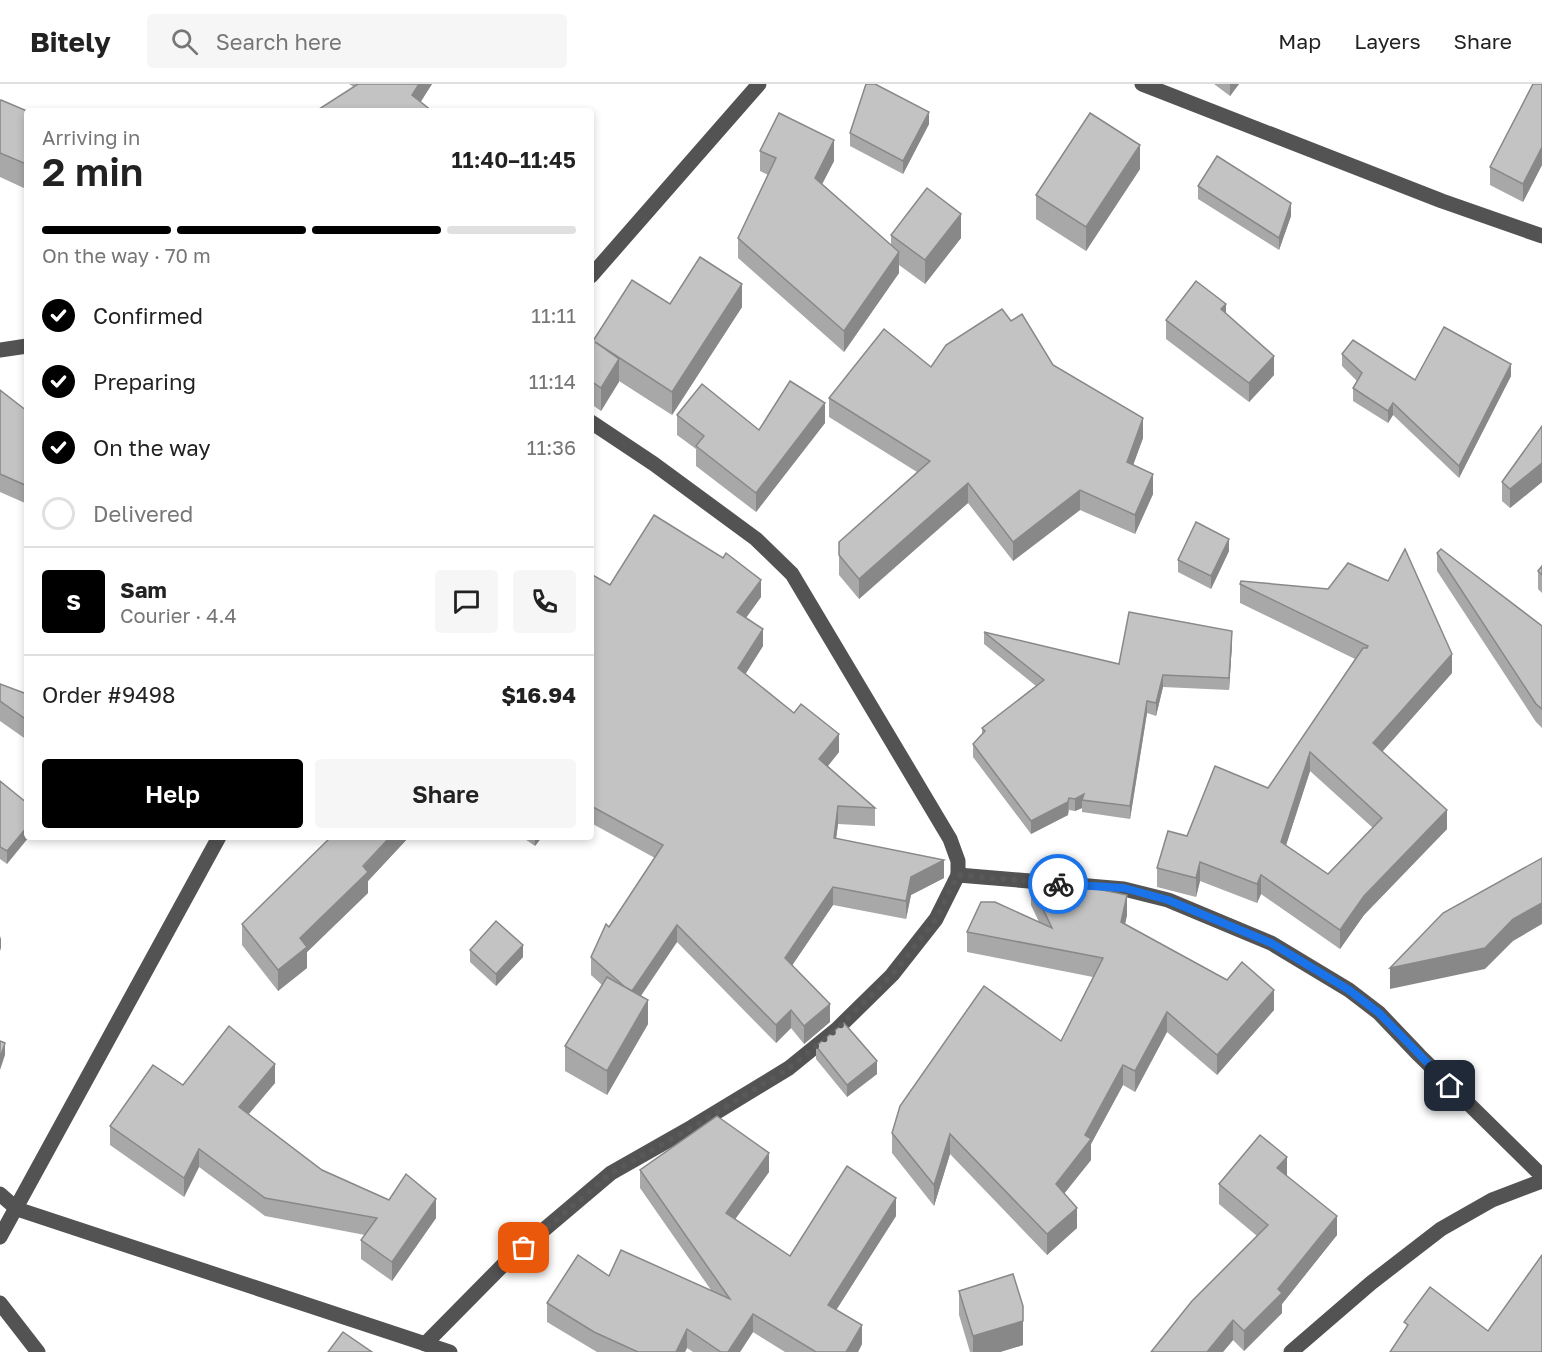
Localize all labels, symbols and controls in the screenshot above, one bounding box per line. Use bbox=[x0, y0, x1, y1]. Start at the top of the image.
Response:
search box bbox=[147, 14, 567, 68]
text: Bitely bbox=[30, 25, 111, 58]
icon: search bbox=[168, 25, 201, 58]
text: Search here bbox=[216, 28, 342, 55]
text: Map bbox=[1278, 28, 1321, 54]
text: Layers bbox=[1354, 28, 1421, 54]
text: Share bbox=[1454, 28, 1512, 54]
text: Arriving in bbox=[42, 125, 140, 149]
text: 11:40–11:45 bbox=[451, 146, 576, 173]
text: 2 min bbox=[42, 148, 143, 195]
text: On the way · 70 m bbox=[42, 243, 211, 267]
icon: check bbox=[42, 299, 75, 332]
text: Confirmed bbox=[93, 302, 203, 329]
text: 11:11 bbox=[531, 303, 576, 327]
icon: check bbox=[42, 365, 75, 398]
text: Preparing bbox=[93, 368, 196, 395]
text: 11:14 bbox=[529, 369, 576, 393]
icon: check bbox=[42, 431, 75, 464]
text: On the way bbox=[93, 434, 211, 461]
text: 11:36 bbox=[527, 435, 576, 459]
text: Delivered bbox=[93, 500, 193, 527]
button: chat bbox=[435, 570, 498, 633]
button: phone bbox=[513, 570, 576, 633]
text: Sam bbox=[120, 576, 167, 603]
text: S bbox=[66, 588, 81, 615]
text: Courier · 4.4 bbox=[120, 603, 237, 627]
text: Order #9498 bbox=[42, 681, 175, 708]
text: $16.94 bbox=[501, 681, 576, 708]
button: Help bbox=[42, 759, 303, 828]
button: Share bbox=[315, 759, 576, 828]
courier bbox=[1028, 854, 1088, 914]
icon: bike bbox=[1042, 868, 1075, 901]
pin bbox=[1424, 1060, 1475, 1111]
icon: home bbox=[1433, 1069, 1466, 1102]
pin bbox=[498, 1222, 549, 1273]
icon: bag bbox=[507, 1231, 540, 1264]

